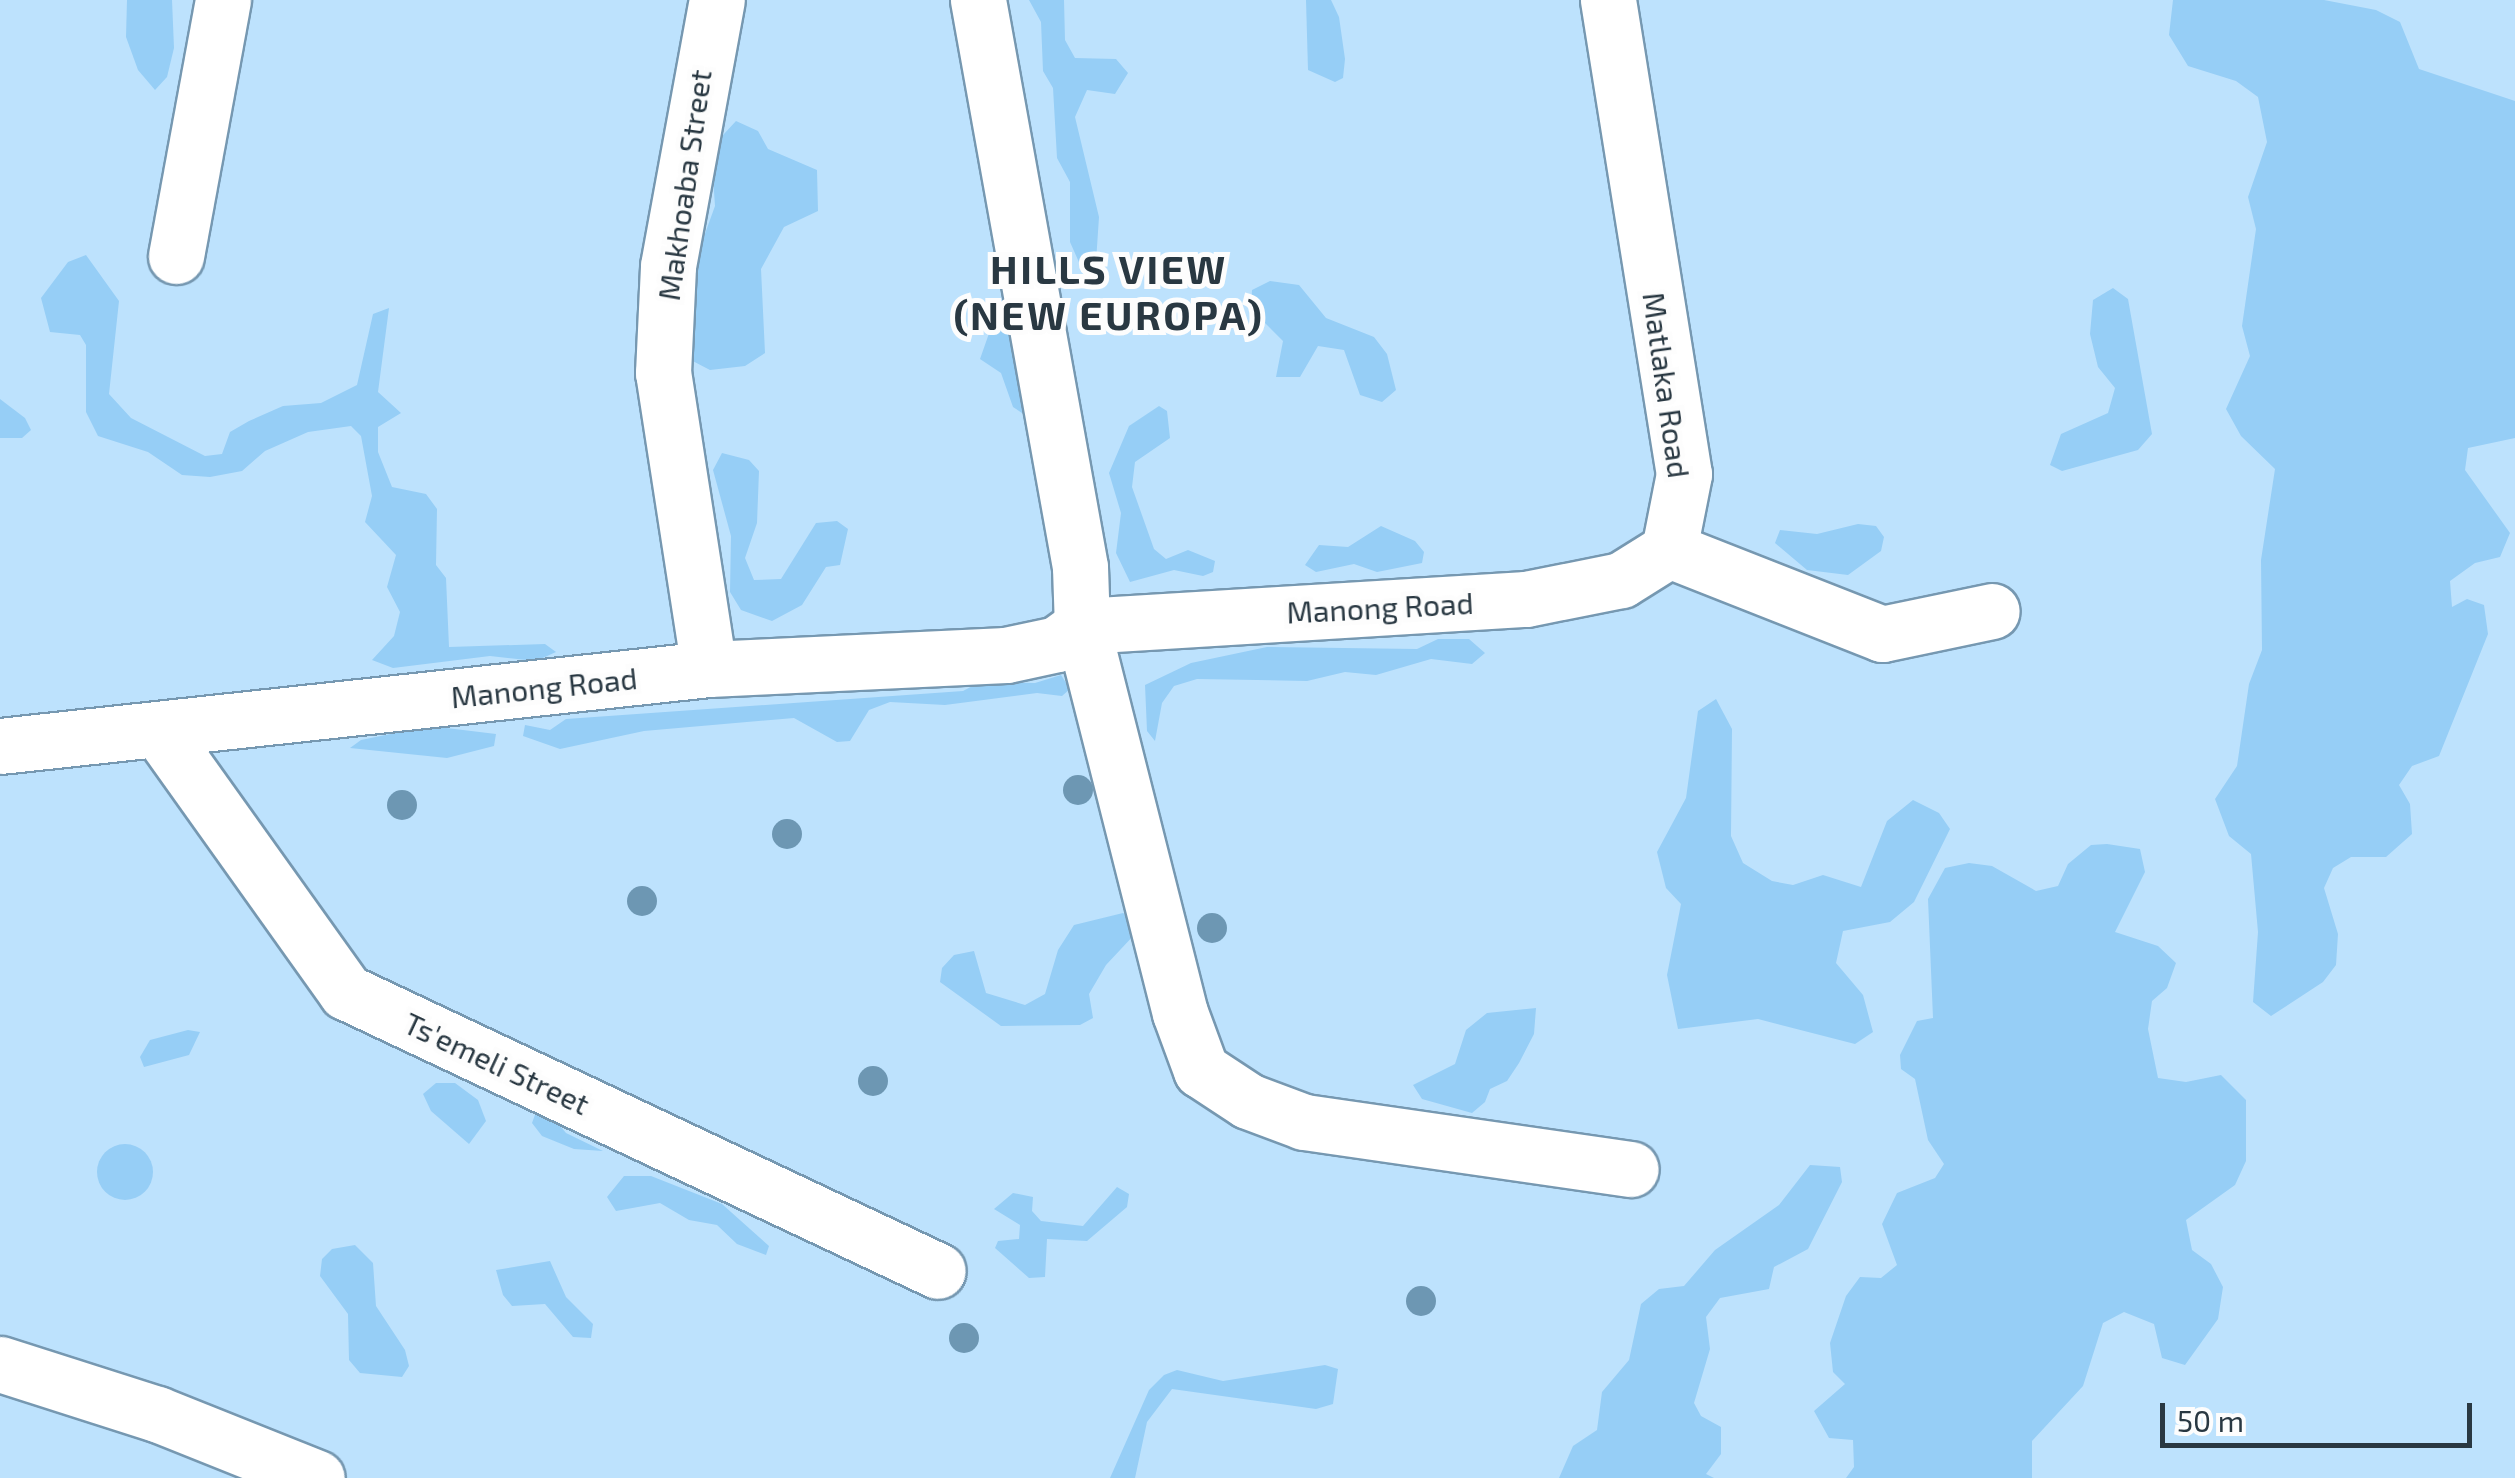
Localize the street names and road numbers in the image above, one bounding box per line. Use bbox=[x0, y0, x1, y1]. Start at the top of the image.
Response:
street label: Makhoaba Street bbox=[650, 67, 718, 303]
street label: Matlaka Road bbox=[1636, 290, 1698, 480]
street label: Manong Road bbox=[1286, 584, 1474, 630]
street label: Manong Road bbox=[449, 659, 639, 715]
street label: Ts'emeli Street bbox=[399, 1004, 595, 1122]

